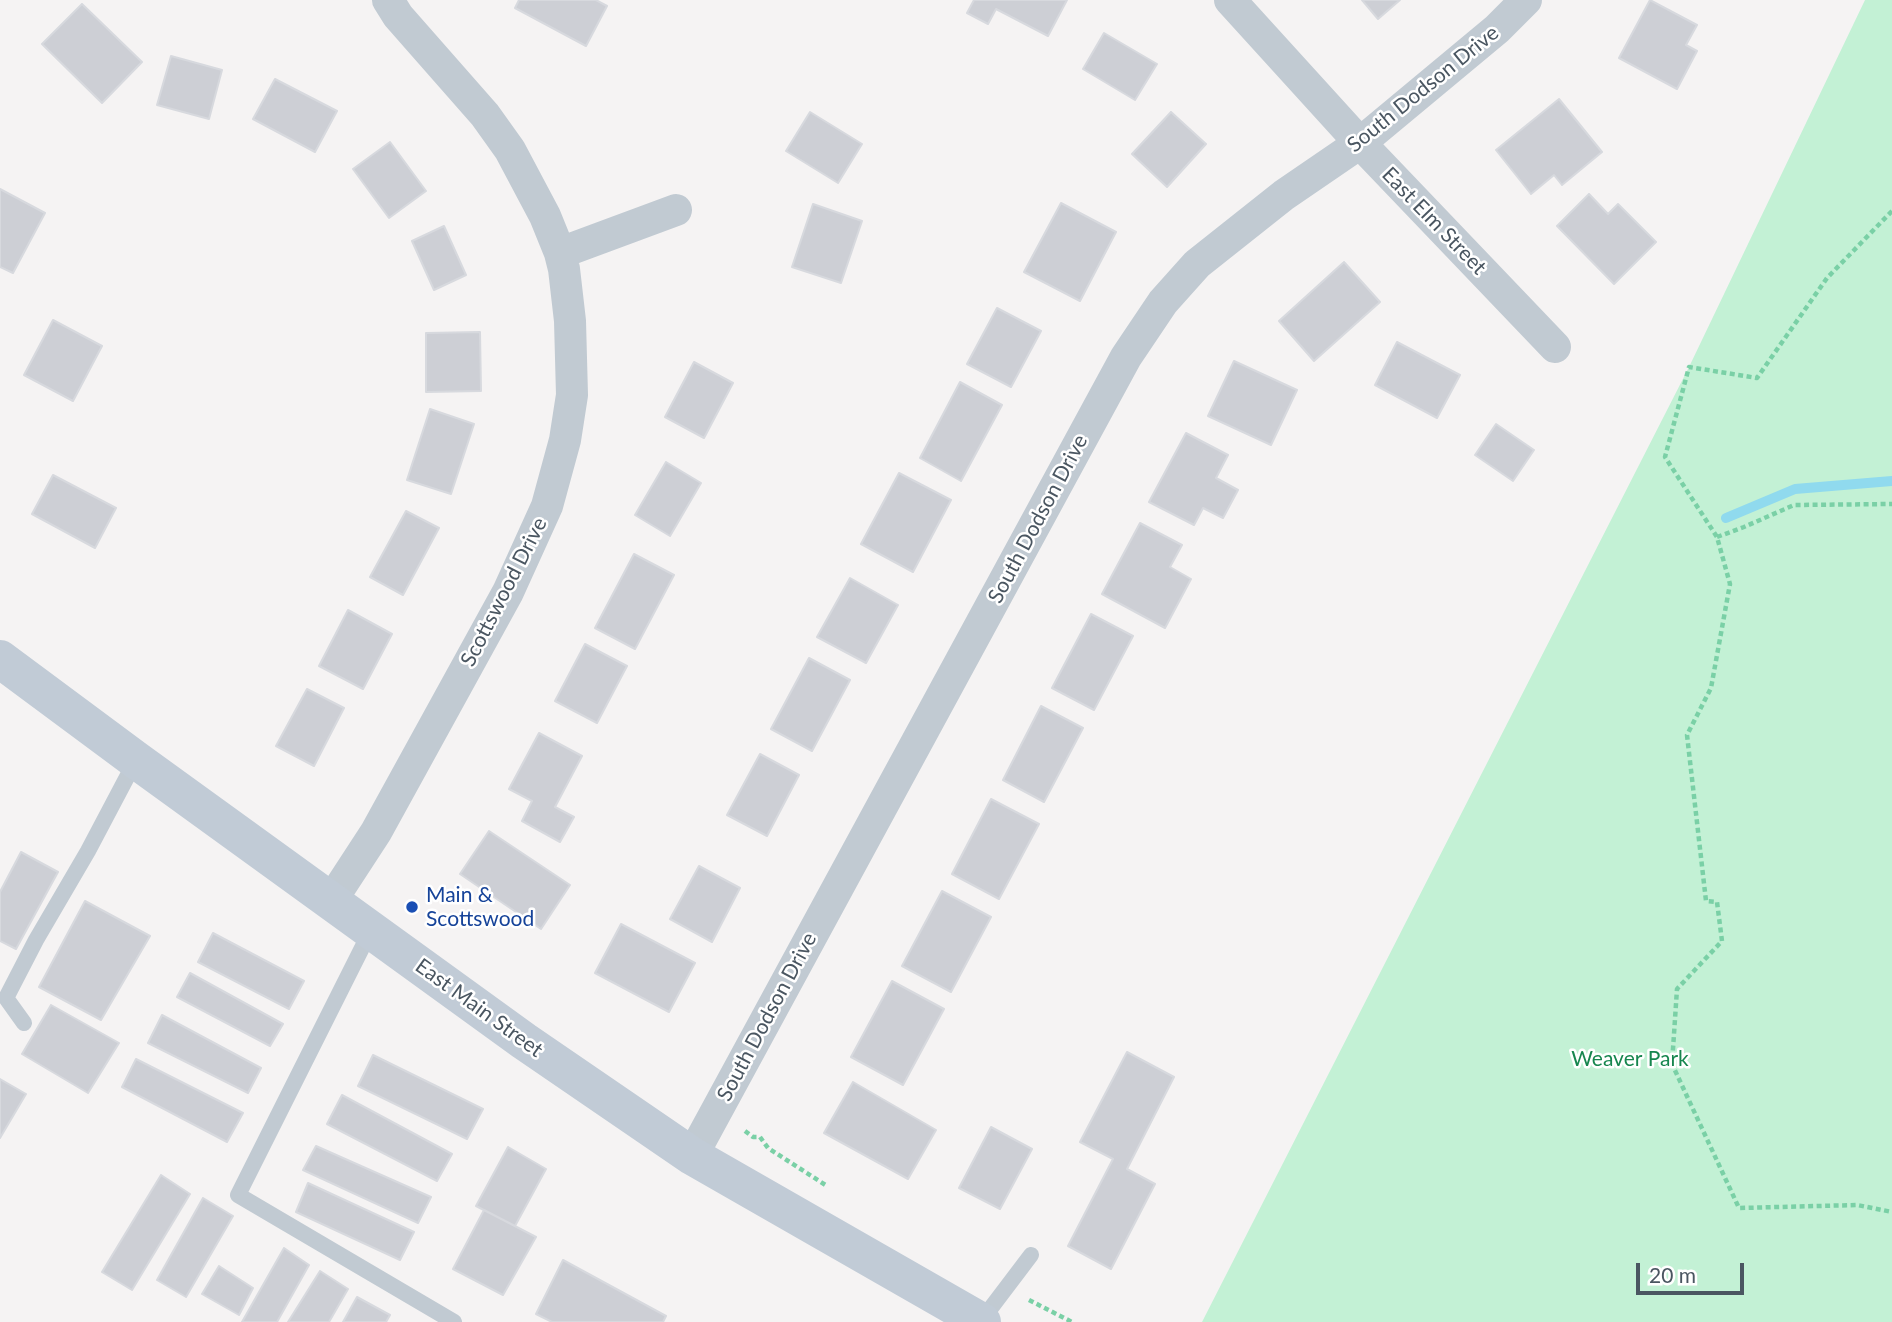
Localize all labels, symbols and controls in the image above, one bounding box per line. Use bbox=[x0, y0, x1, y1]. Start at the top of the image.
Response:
street label: South Dodson Drive bbox=[1342, 20, 1504, 158]
street label: East Elm Street bbox=[1377, 162, 1491, 280]
street label: South Dodson Drive bbox=[983, 430, 1093, 608]
street label: Scottswood Drive bbox=[456, 513, 552, 671]
place label: Main & Scottswood bbox=[426, 882, 534, 932]
marker: Main & Scottswood bbox=[404, 899, 420, 915]
street label: South Dodson Drive bbox=[712, 928, 822, 1106]
street label: East Main Street bbox=[410, 953, 548, 1063]
park label: Weaver Park bbox=[1571, 1046, 1689, 1072]
scale bar bbox=[1640, 1248, 1748, 1292]
text: 20 m bbox=[1649, 1262, 1696, 1287]

